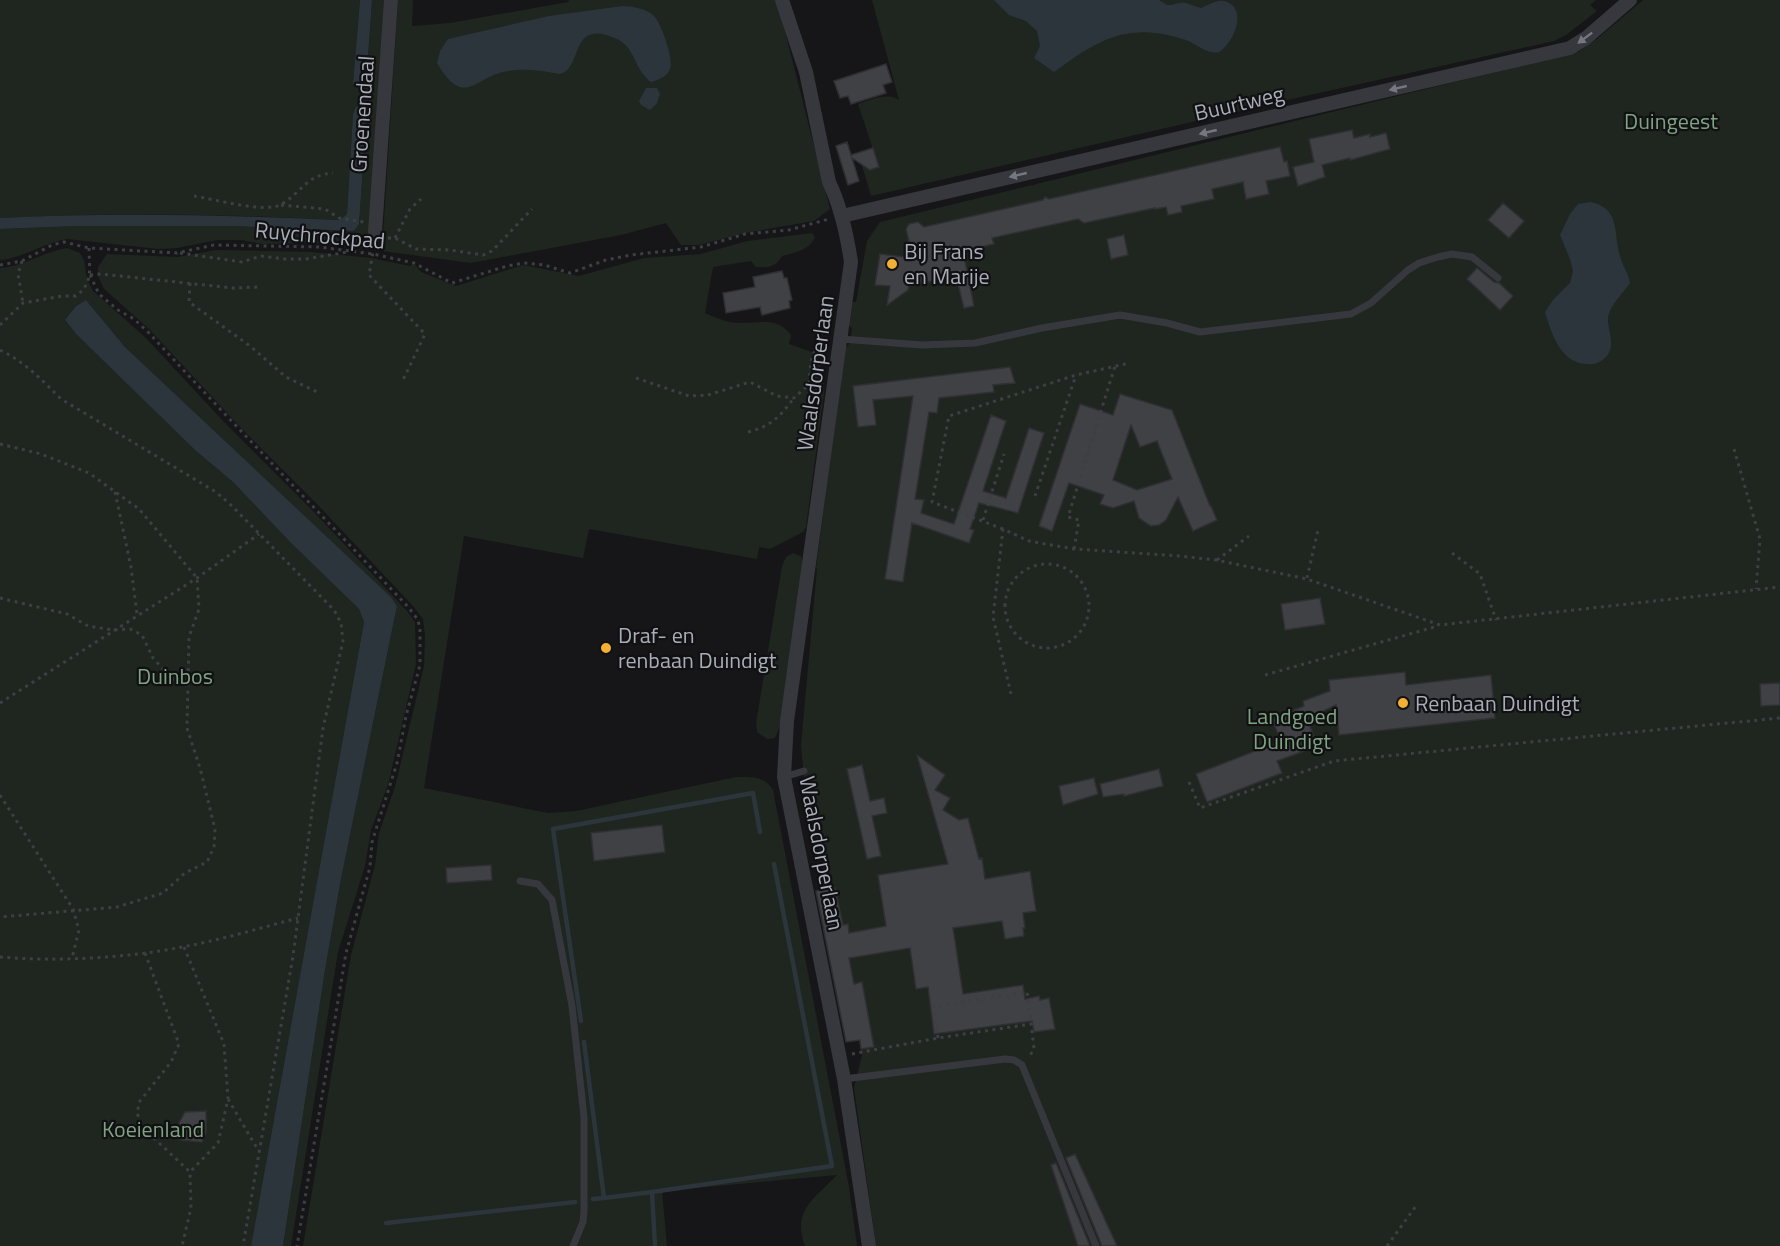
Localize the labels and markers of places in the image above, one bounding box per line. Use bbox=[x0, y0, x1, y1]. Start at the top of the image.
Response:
place label: Bij Frans en Marije bbox=[904, 234, 990, 293]
marker: Bij Frans en Marije bbox=[885, 257, 899, 271]
place label: Draf- en renbaan Duindigt bbox=[618, 618, 777, 677]
marker: Draf- en renbaan Duindigt bbox=[599, 641, 613, 655]
place label: Renbaan Duindigt bbox=[1415, 686, 1580, 720]
marker: Renbaan Duindigt bbox=[1396, 696, 1410, 710]

